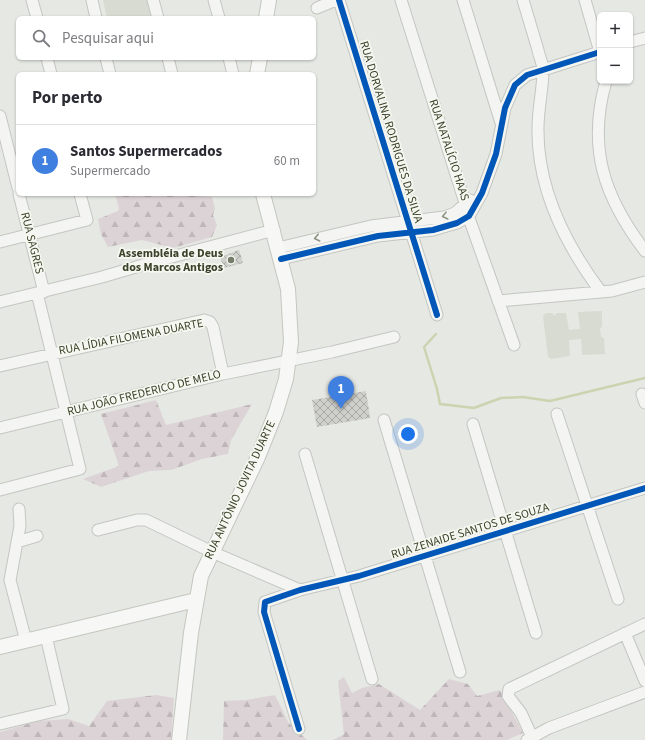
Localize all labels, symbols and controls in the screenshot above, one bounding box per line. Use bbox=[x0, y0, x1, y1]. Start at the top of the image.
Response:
map controls bbox=[597, 12, 633, 84]
button: + bbox=[597, 12, 633, 48]
search box bbox=[16, 16, 316, 60]
icon: search bbox=[30, 27, 52, 49]
text: Pesquisar aqui bbox=[62, 28, 154, 49]
street label: RUA DORVALINA RODRIGUES DA SILVA bbox=[355, 39, 427, 225]
button: − bbox=[597, 48, 633, 84]
text: Por perto bbox=[32, 86, 102, 110]
street label: RUA NATALÍCIO HAAS bbox=[425, 97, 473, 203]
text: Santos Supermercados bbox=[70, 141, 222, 162]
text: 1 bbox=[42, 152, 48, 170]
text: 60 m bbox=[274, 152, 300, 170]
text: Supermercado bbox=[70, 162, 150, 180]
street label: RUA SAGRES bbox=[16, 210, 48, 276]
one-way arrow bbox=[441, 211, 448, 220]
one-way arrow bbox=[314, 234, 320, 242]
place label: Assembléia de Deus dos Marcos Antigos bbox=[118, 245, 223, 276]
marker: Assembléia de Deus dos Marcos Antigos bbox=[226, 255, 236, 265]
street label: RUA LÍDIA FILOMENA DUARTE bbox=[57, 315, 205, 359]
street label: RUA JOÃO FREDERICO DE MELO bbox=[65, 366, 223, 420]
pin: 1 bbox=[328, 376, 354, 409]
street label: RUA ANTÔNIO JOVITA DUARTE bbox=[200, 418, 280, 562]
your location bbox=[398, 424, 418, 444]
street label: RUA ZENAIDE SANTOS DE SOUZA bbox=[389, 499, 552, 563]

